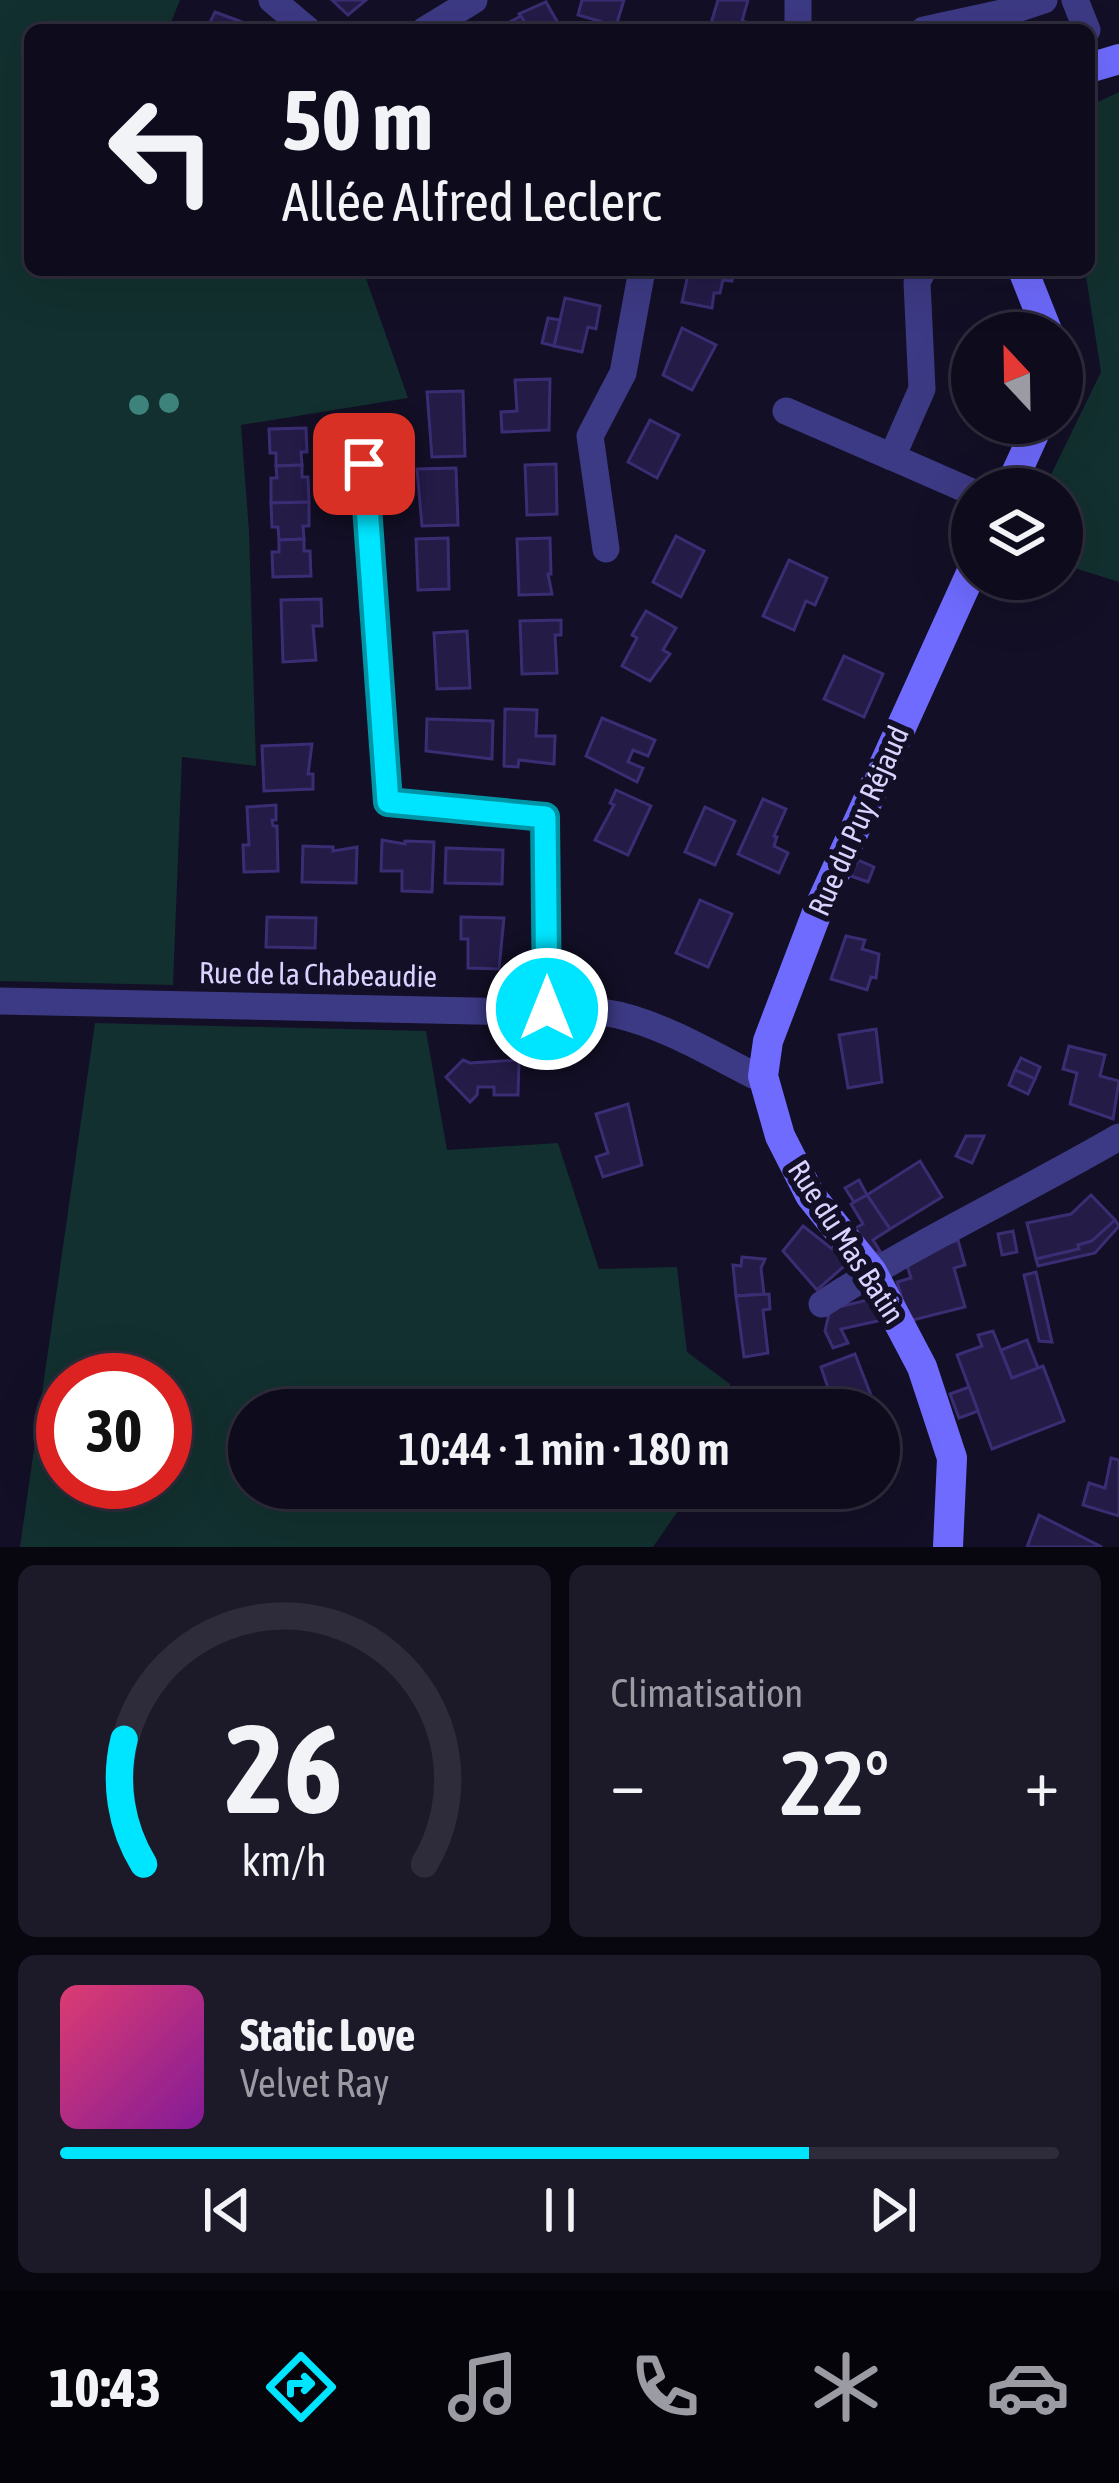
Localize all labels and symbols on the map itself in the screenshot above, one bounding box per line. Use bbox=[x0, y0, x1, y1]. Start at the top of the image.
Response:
north arrow bbox=[951, 312, 1083, 444]
pin bbox=[313, 413, 415, 515]
street label: Rue du Puy Réjaud bbox=[801, 721, 915, 921]
position arrow bbox=[484, 946, 610, 1072]
street label: Rue de la Chabeaudie bbox=[199, 955, 437, 993]
street label: Rue du Mas Batin bbox=[782, 1154, 912, 1329]
speed limit sign: 30 bbox=[36, 1353, 192, 1509]

